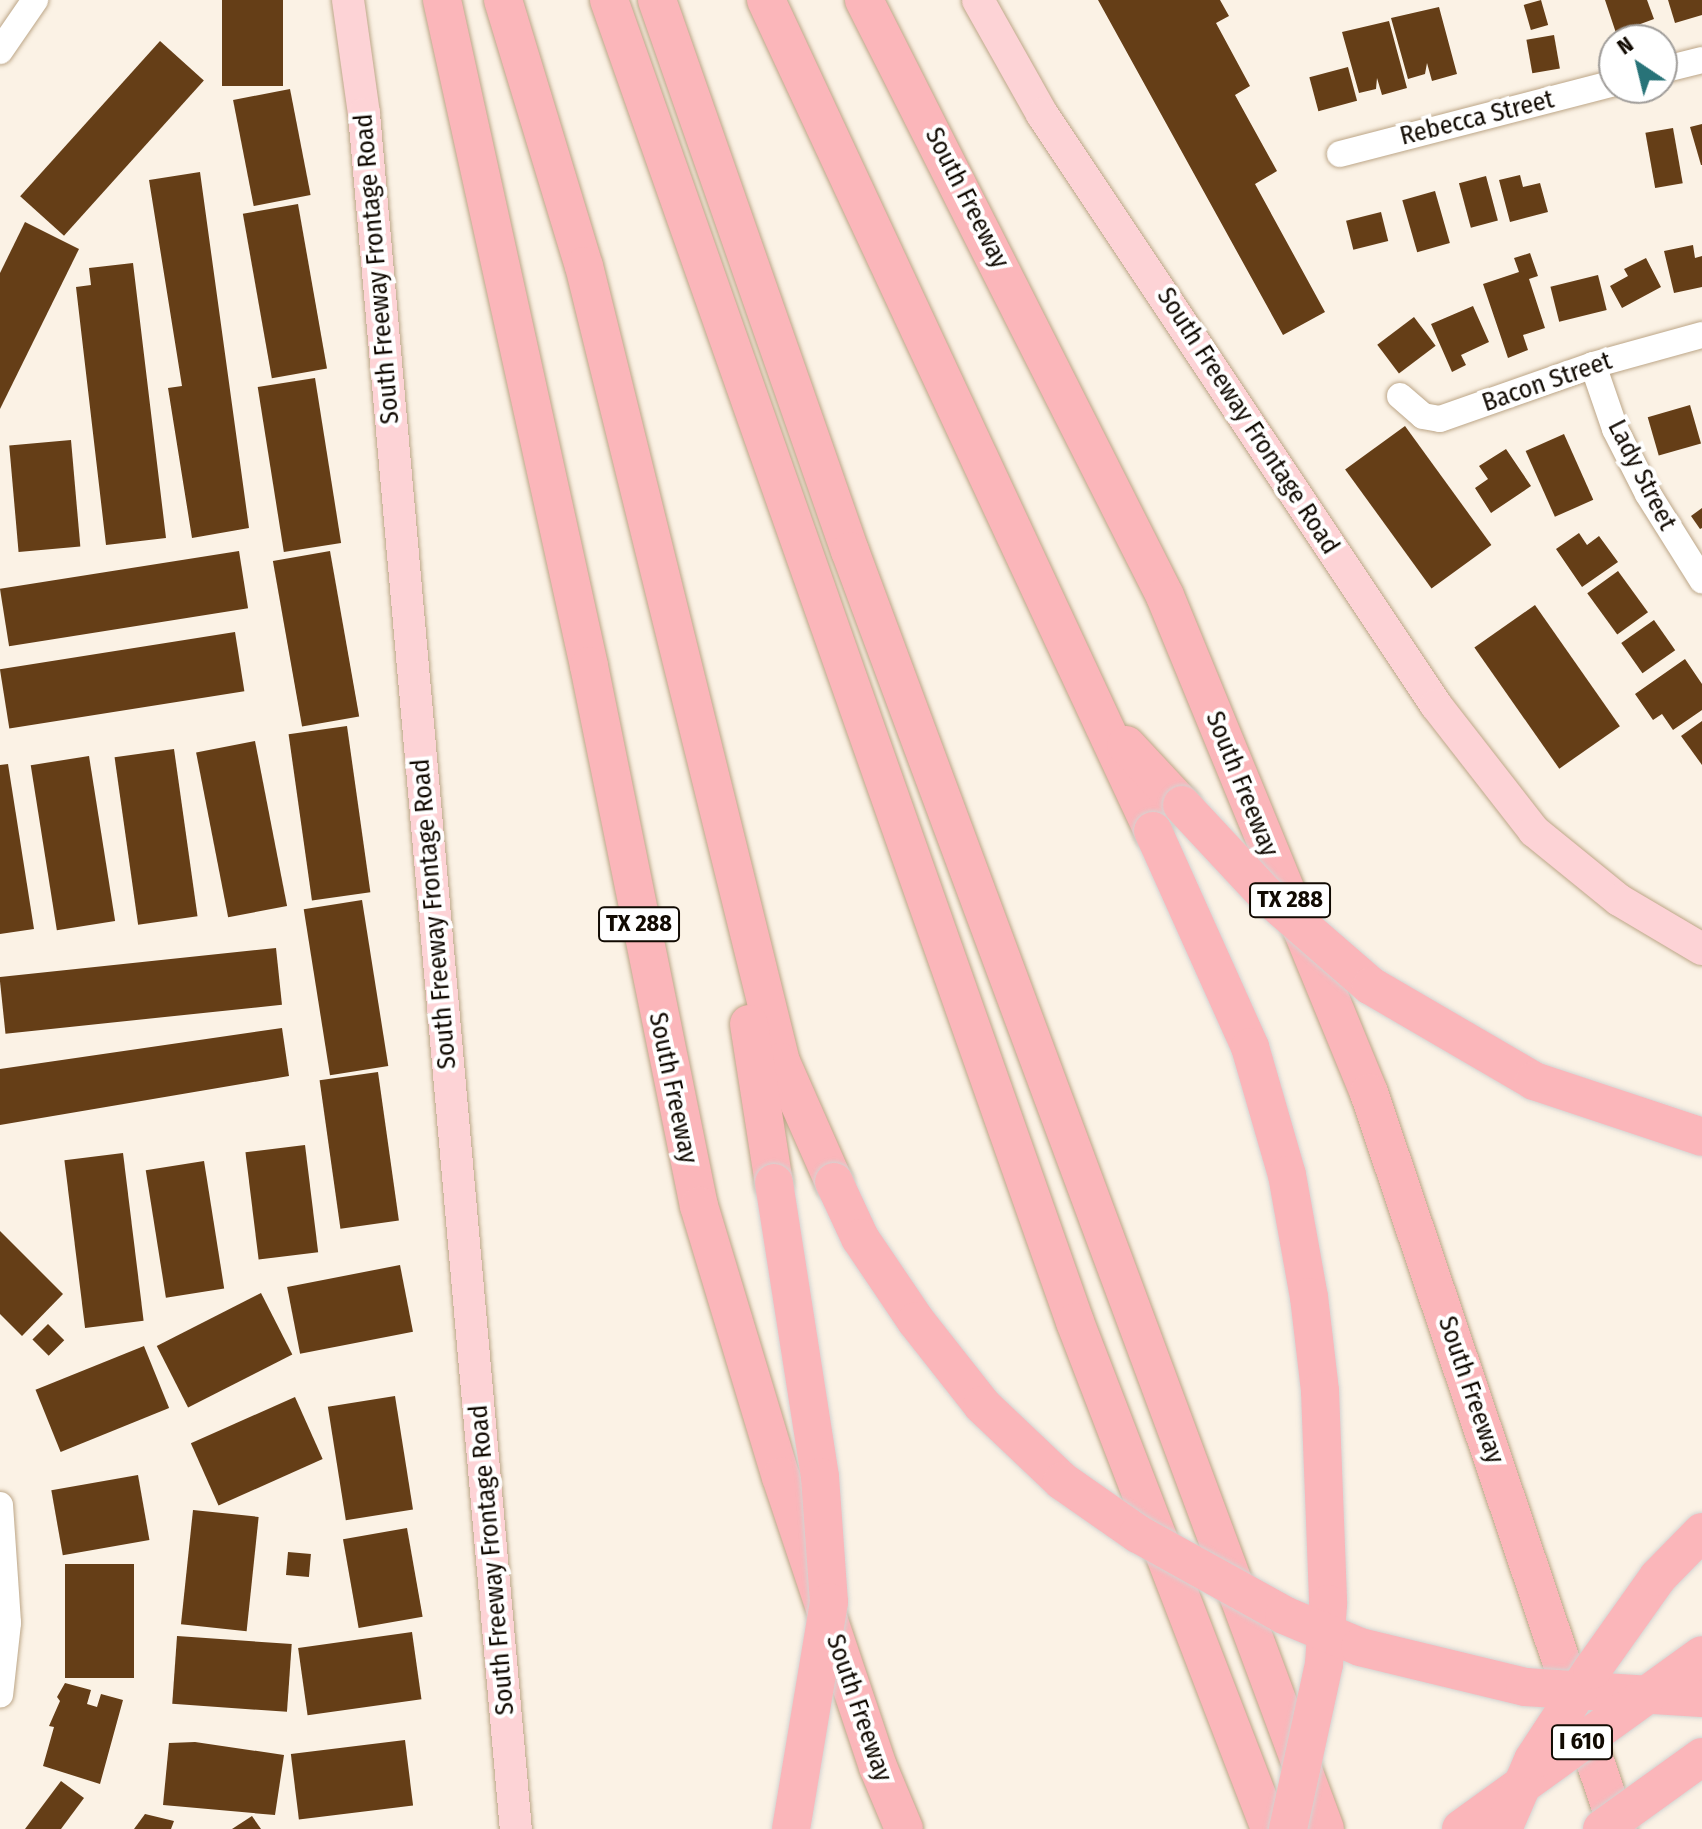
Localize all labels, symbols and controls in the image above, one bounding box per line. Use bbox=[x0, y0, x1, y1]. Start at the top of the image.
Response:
north arrow bbox=[1598, 24, 1678, 104]
text: N bbox=[1612, 31, 1638, 60]
street label: Rebecca Street bbox=[1397, 84, 1557, 152]
street label: South Freeway Frontage Road bbox=[348, 113, 406, 425]
street label: South Freeway bbox=[918, 122, 1016, 274]
street label: South Freeway Frontage Road bbox=[1150, 282, 1346, 560]
street label: Bacon Street bbox=[1478, 345, 1616, 419]
street label: Lady Street bbox=[1601, 415, 1683, 535]
street label: South Freeway bbox=[1199, 707, 1285, 861]
street label: South Freeway Frontage Road bbox=[405, 758, 463, 1070]
road number: TX 288 bbox=[1248, 880, 1332, 920]
road number: TX 288 bbox=[597, 904, 681, 944]
street label: South Freeway bbox=[642, 1010, 704, 1166]
street label: South Freeway bbox=[1431, 1312, 1511, 1468]
street label: South Freeway Frontage Road bbox=[463, 1404, 521, 1716]
street label: South Freeway bbox=[819, 1630, 899, 1786]
road number: I 610 bbox=[1550, 1722, 1614, 1762]

